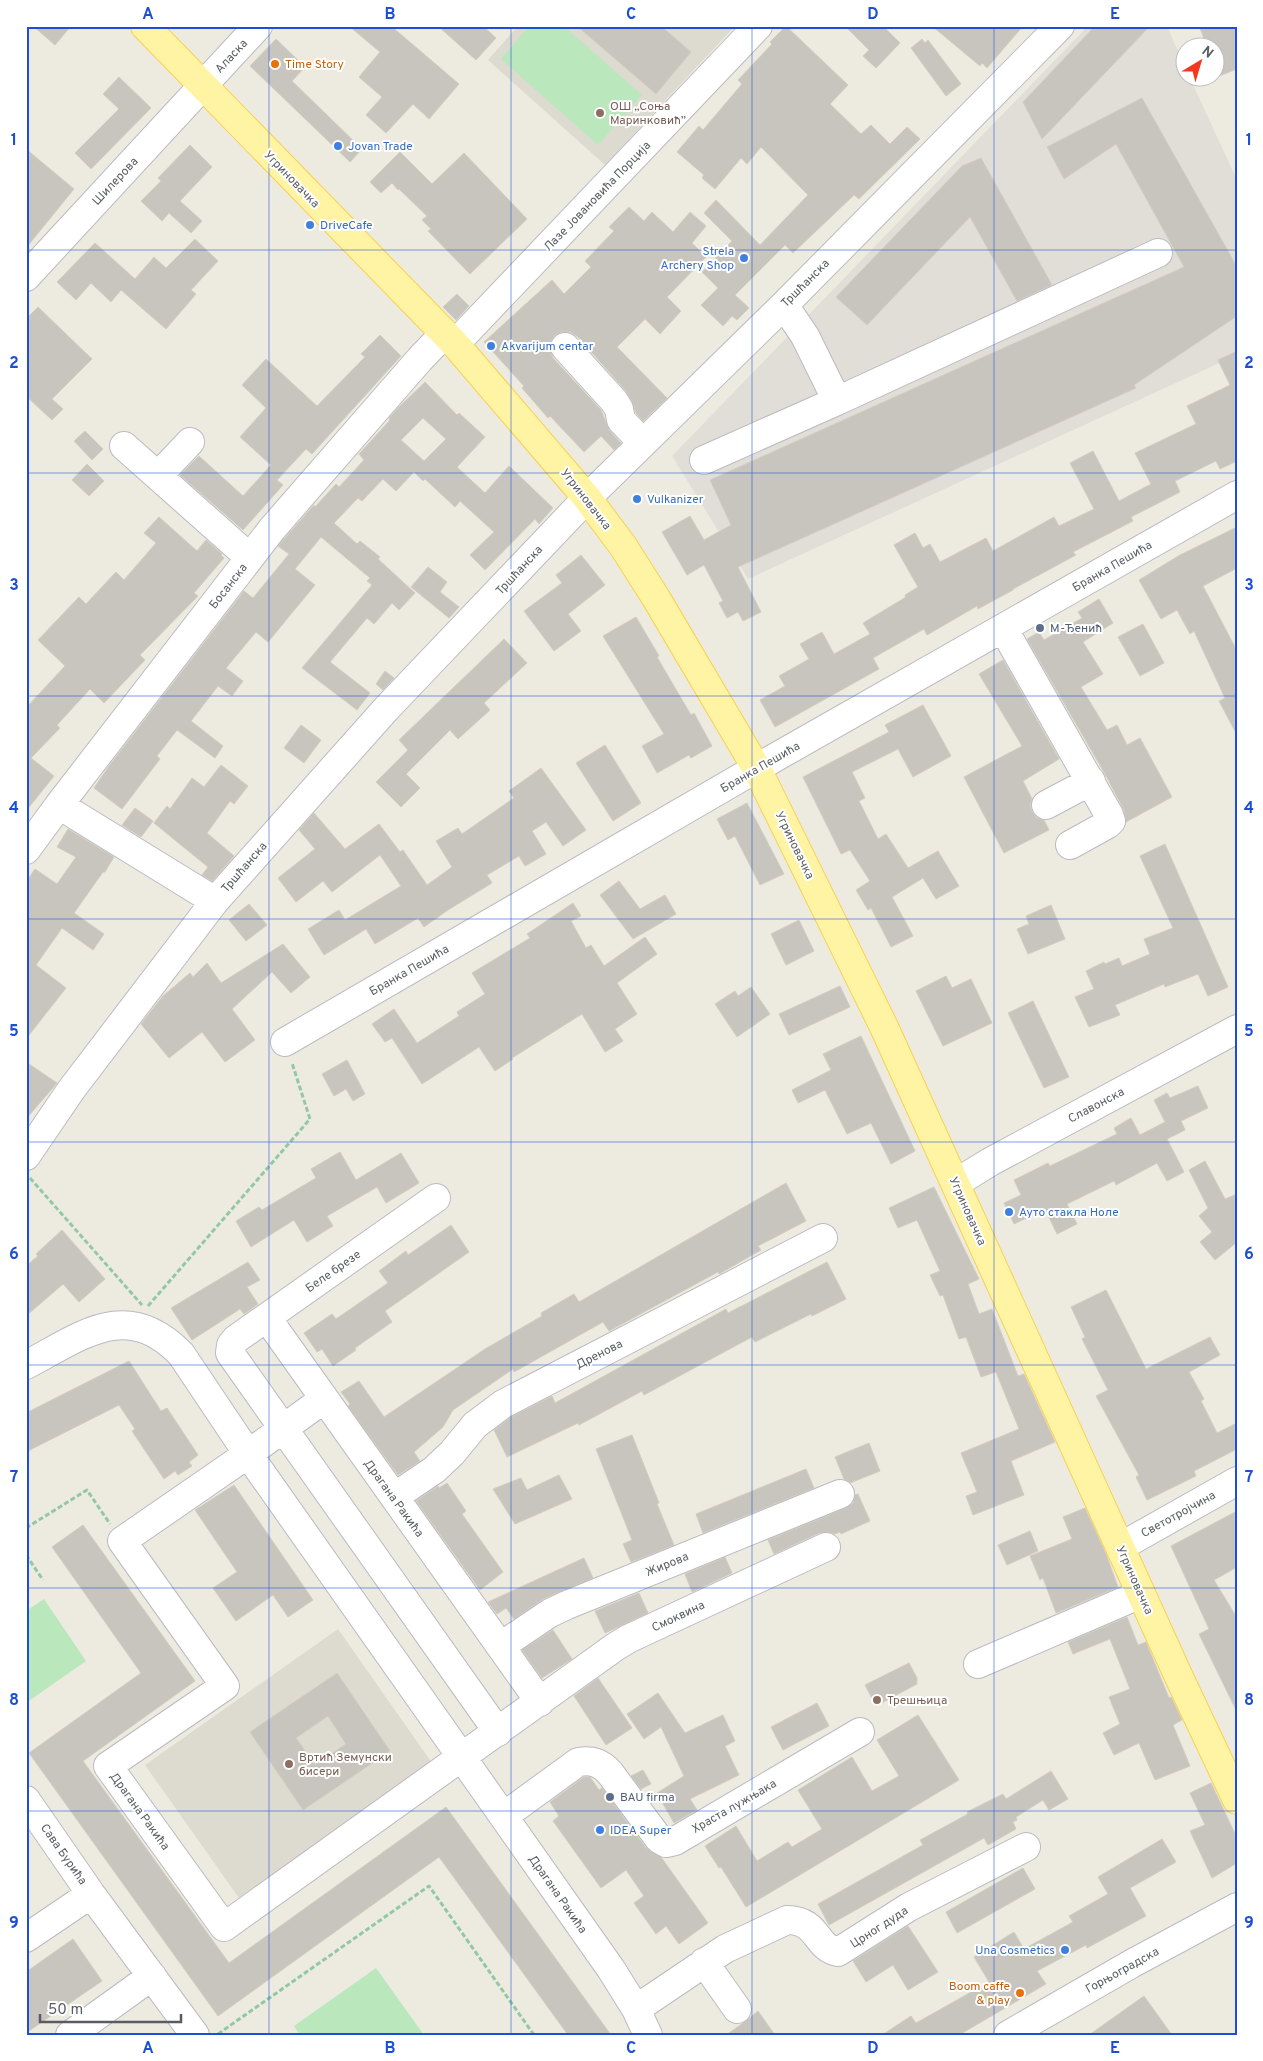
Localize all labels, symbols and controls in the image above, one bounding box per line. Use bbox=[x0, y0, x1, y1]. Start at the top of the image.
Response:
text: A bbox=[142, 5, 154, 25]
text: B bbox=[384, 5, 396, 25]
text: C bbox=[626, 5, 636, 25]
text: D bbox=[867, 5, 879, 25]
text: E bbox=[1110, 5, 1120, 25]
street label: Аласка bbox=[212, 36, 252, 77]
north arrow bbox=[1176, 38, 1226, 88]
text: N bbox=[1198, 43, 1216, 63]
place label: Time Story bbox=[285, 57, 344, 73]
marker: Time Story bbox=[269, 58, 281, 70]
place label: ОШ „Соња Маринковић” bbox=[610, 99, 686, 129]
marker: ОШ „Соња Маринковић” bbox=[594, 107, 606, 119]
text: 1 bbox=[11, 131, 17, 151]
text: 1 bbox=[1246, 131, 1252, 151]
street label: Лазе Јовановића Порција bbox=[541, 138, 655, 255]
place label: Jovan Trade bbox=[348, 139, 413, 155]
marker: Jovan Trade bbox=[332, 140, 344, 152]
street label: Угриновачка bbox=[260, 148, 323, 212]
street label: Шилерова bbox=[89, 154, 142, 209]
place label: DriveCafe bbox=[320, 218, 373, 234]
marker: DriveCafe bbox=[304, 219, 316, 231]
place label: Strela Archery Shop bbox=[660, 244, 734, 274]
marker: Strela Archery Shop bbox=[738, 252, 750, 264]
street label: Тршћанска bbox=[778, 256, 833, 311]
place label: Akvarijum centar bbox=[501, 339, 594, 355]
marker: Akvarijum centar bbox=[485, 340, 497, 352]
text: 2 bbox=[9, 354, 19, 374]
text: 2 bbox=[1244, 354, 1254, 374]
street label: Угриновачка bbox=[556, 466, 614, 534]
place label: Vulkanizer bbox=[647, 492, 704, 508]
marker: Vulkanizer bbox=[631, 493, 643, 505]
street label: Бранка Пешића bbox=[1070, 538, 1155, 596]
street label: Тршћанска bbox=[493, 542, 547, 599]
street label: Босанска bbox=[206, 561, 252, 613]
text: 3 bbox=[9, 576, 19, 596]
text: 3 bbox=[1244, 576, 1254, 596]
place label: М-Ђенић bbox=[1050, 621, 1102, 637]
marker: М-Ђенић bbox=[1034, 622, 1046, 634]
street label: Бранка Пешића bbox=[718, 739, 803, 797]
text: 4 bbox=[9, 799, 19, 819]
text: 4 bbox=[1244, 799, 1254, 819]
street label: Угриновачка bbox=[771, 809, 817, 882]
street label: Тршћанска bbox=[218, 839, 271, 896]
street label: Бранка Пешића bbox=[367, 942, 452, 1000]
text: 5 bbox=[9, 1022, 19, 1042]
text: 5 bbox=[1244, 1022, 1254, 1042]
street label: Славонска bbox=[1066, 1084, 1127, 1127]
street label: Угриновачка bbox=[945, 1174, 989, 1248]
place label: Ауто стакла Ноле bbox=[1019, 1205, 1119, 1221]
marker: Ауто стакла Ноле bbox=[1003, 1206, 1015, 1218]
text: 6 bbox=[9, 1245, 19, 1265]
text: 6 bbox=[1244, 1245, 1254, 1265]
street label: Беле брезе bbox=[303, 1247, 364, 1297]
street label: Дренова bbox=[573, 1336, 626, 1374]
street label: Драгана Ракића bbox=[360, 1457, 427, 1541]
text: 7 bbox=[10, 1468, 18, 1488]
text: 7 bbox=[1245, 1468, 1253, 1488]
street label: Светотројчина bbox=[1138, 1488, 1219, 1542]
street label: Угриновачка bbox=[1112, 1543, 1156, 1617]
street label: Жирова bbox=[643, 1549, 691, 1581]
street label: Смоквина bbox=[649, 1598, 708, 1636]
text: 8 bbox=[9, 1691, 19, 1711]
text: 8 bbox=[1244, 1691, 1254, 1711]
place label: Трешњица bbox=[887, 1693, 947, 1709]
marker: Трешњица bbox=[871, 1694, 883, 1706]
place label: Вртић Земунски бисери bbox=[299, 1750, 392, 1780]
marker: Вртић Земунски бисери bbox=[283, 1758, 295, 1770]
street label: Драгана Ракића bbox=[106, 1770, 173, 1854]
street label: Храста лужњака bbox=[689, 1776, 780, 1838]
place label: BAU firma bbox=[620, 1790, 674, 1806]
marker: BAU firma bbox=[604, 1791, 616, 1803]
street label: Сава Бурића bbox=[36, 1821, 90, 1888]
place label: IDEA Super bbox=[610, 1823, 672, 1839]
marker: IDEA Super bbox=[594, 1824, 606, 1836]
street label: Драгана Ракића bbox=[524, 1852, 590, 1937]
street label: Црног дуда bbox=[848, 1903, 912, 1952]
text: 9 bbox=[9, 1914, 19, 1934]
text: 9 bbox=[1244, 1914, 1254, 1934]
place label: Una Cosmetics bbox=[975, 1943, 1055, 1959]
marker: Una Cosmetics bbox=[1059, 1944, 1071, 1956]
street label: Горњоградска bbox=[1083, 1944, 1162, 1998]
place label: Boom caffe & play bbox=[949, 1979, 1010, 2009]
marker: Boom caffe & play bbox=[1014, 1987, 1026, 1999]
scale bar bbox=[40, 1991, 181, 2023]
text: 50 m bbox=[48, 2001, 83, 2020]
text: A bbox=[142, 2039, 154, 2059]
text: B bbox=[384, 2039, 396, 2059]
text: C bbox=[626, 2039, 636, 2059]
text: D bbox=[867, 2039, 879, 2059]
text: E bbox=[1110, 2039, 1120, 2059]

